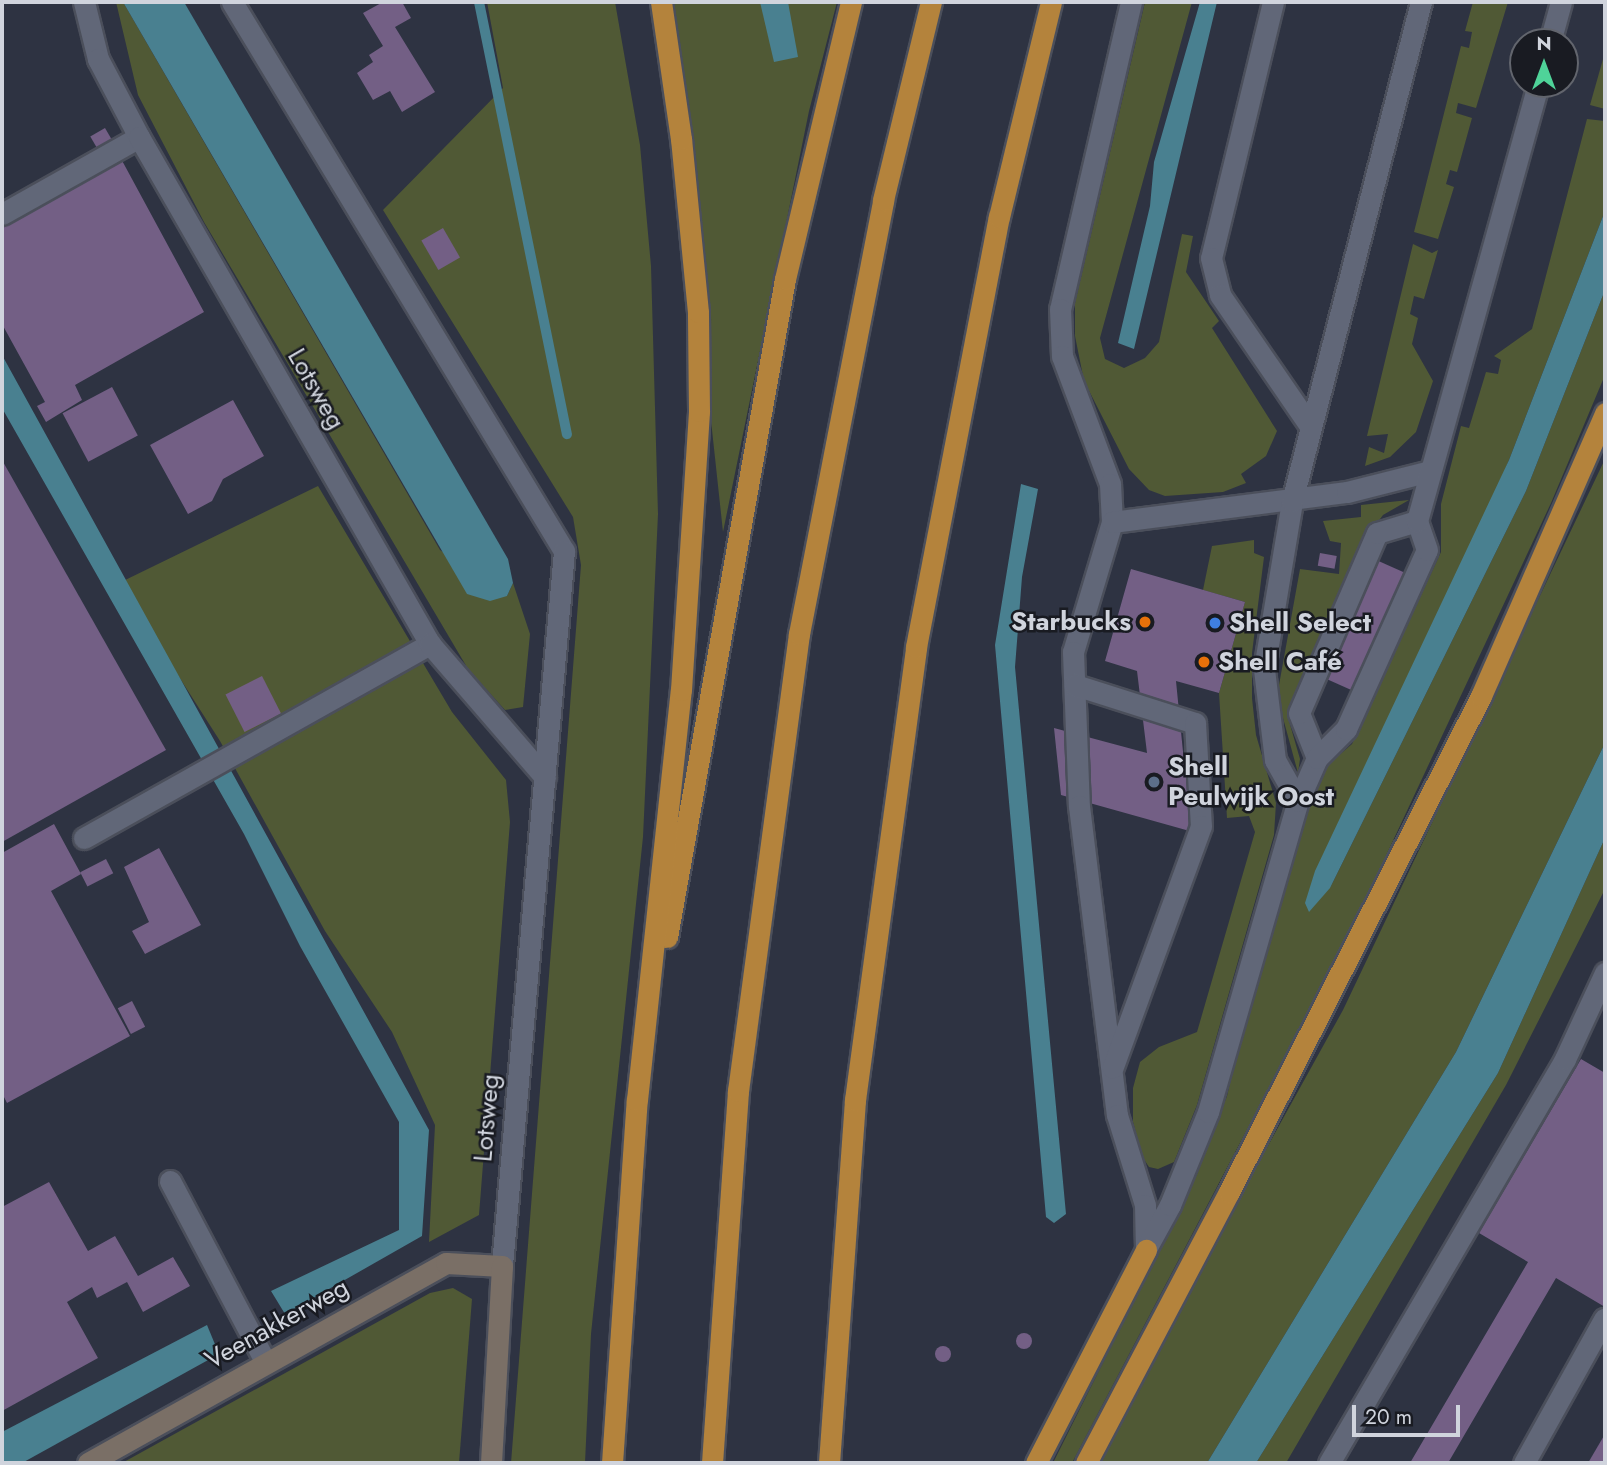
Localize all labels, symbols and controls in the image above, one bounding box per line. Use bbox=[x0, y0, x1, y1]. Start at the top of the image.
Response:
north arrow bbox=[1509, 28, 1579, 98]
text: N bbox=[1536, 30, 1552, 57]
street label: Lotsweg bbox=[280, 343, 352, 435]
place label: Starbucks bbox=[1011, 606, 1131, 638]
place label: Shell Select bbox=[1229, 607, 1371, 639]
marker: Starbucks bbox=[1137, 614, 1153, 630]
marker: Shell Select bbox=[1207, 615, 1223, 631]
place label: Shell Café bbox=[1218, 646, 1342, 678]
marker: Shell Café bbox=[1196, 654, 1212, 670]
place label: Shell Peulwijk Oost bbox=[1168, 751, 1334, 812]
marker: Shell Peulwijk Oost bbox=[1146, 774, 1162, 790]
street label: Lotsweg bbox=[468, 1073, 506, 1163]
street label: Veenakkerweg bbox=[200, 1272, 354, 1376]
scale bar bbox=[1355, 1392, 1464, 1436]
text: 20 m bbox=[1365, 1402, 1412, 1432]

